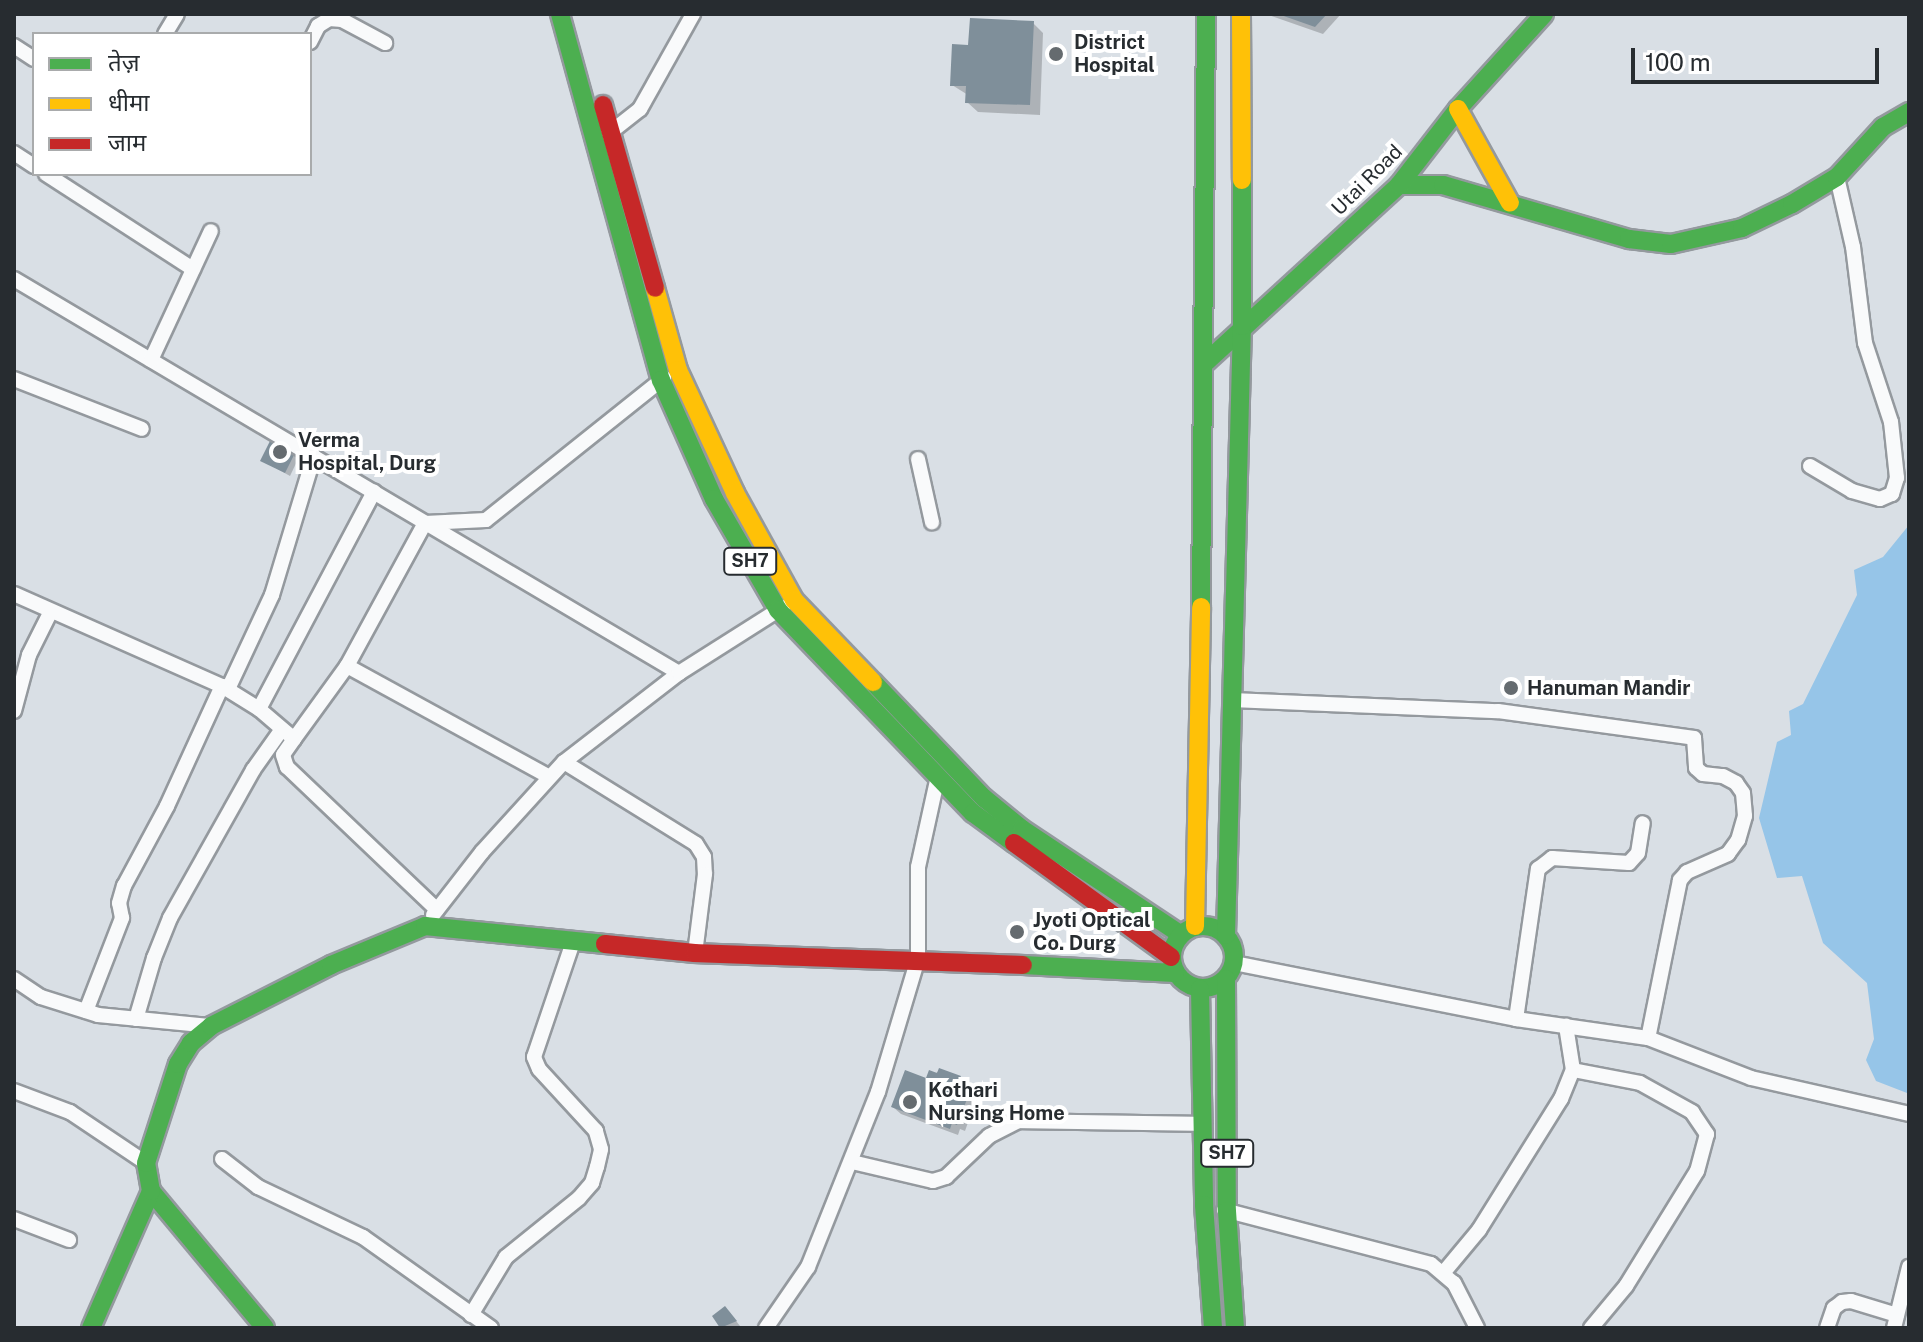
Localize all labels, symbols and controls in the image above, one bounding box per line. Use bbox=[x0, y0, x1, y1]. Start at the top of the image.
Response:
place label: District Hospital bbox=[1074, 30, 1155, 77]
legend bbox=[32, 32, 312, 176]
scale bar bbox=[1635, 32, 1883, 82]
marker: District Hospital bbox=[1045, 43, 1067, 65]
text: तेज़ bbox=[108, 48, 140, 76]
text: 100 m bbox=[1645, 48, 1711, 76]
text: धीमा bbox=[108, 88, 150, 116]
text: जाम bbox=[108, 128, 146, 156]
street label: Utai Road bbox=[1327, 140, 1407, 220]
place label: Verma Hospital, Durg bbox=[298, 428, 436, 475]
marker: Verma Hospital, Durg bbox=[269, 441, 291, 463]
road number: SH7 bbox=[722, 547, 778, 575]
place label: Hanuman Mandir bbox=[1527, 676, 1690, 700]
marker: Hanuman Mandir bbox=[1502, 679, 1520, 697]
place label: Jyoti Optical Co. Durg bbox=[1033, 908, 1151, 955]
marker: Jyoti Optical Co. Durg bbox=[1008, 923, 1026, 941]
place label: Kothari Nursing Home bbox=[928, 1078, 1065, 1125]
marker: Kothari Nursing Home bbox=[899, 1091, 921, 1113]
road number: SH7 bbox=[1199, 1139, 1255, 1167]

